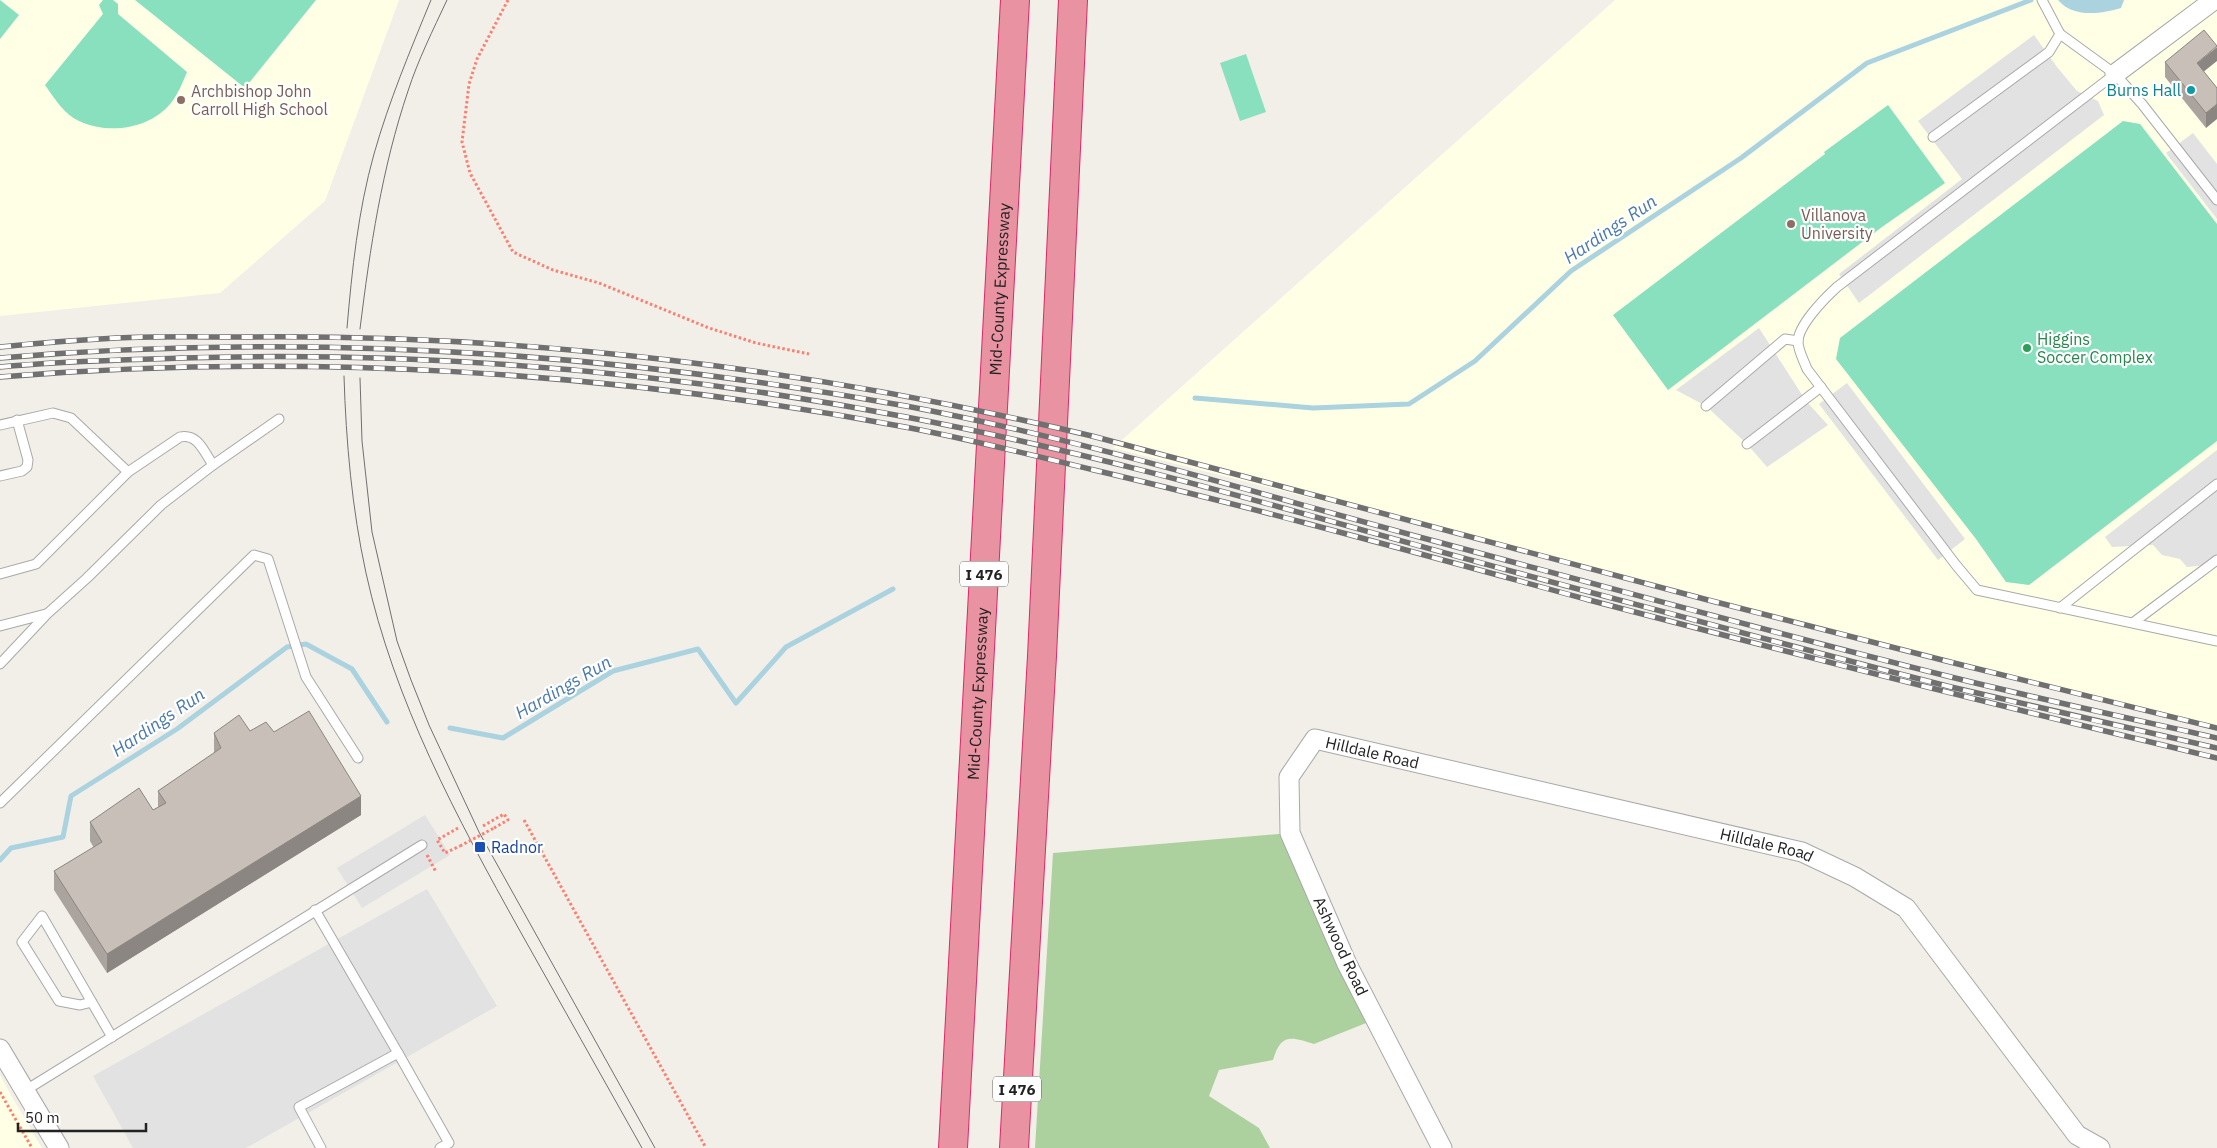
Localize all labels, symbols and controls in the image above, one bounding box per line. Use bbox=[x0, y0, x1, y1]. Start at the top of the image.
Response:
place label: Burns Hall bbox=[2106, 80, 2181, 100]
place label: Archbishop John Carroll High School bbox=[191, 81, 328, 119]
marker: Burns Hall bbox=[2185, 84, 2197, 96]
marker: Archbishop John Carroll High School bbox=[175, 94, 187, 106]
water label: Hardings Run bbox=[1559, 189, 1661, 269]
street label: Mid-County Expressway bbox=[985, 202, 1014, 376]
place label: Villanova University bbox=[1801, 205, 1873, 243]
marker: Villanova University bbox=[1785, 218, 1797, 230]
place label: Higgins Soccer Complex bbox=[2037, 329, 2153, 367]
marker: Higgins Soccer Complex bbox=[2021, 342, 2033, 354]
road number: I 476 bbox=[960, 562, 1008, 586]
street label: Mid-County Expressway bbox=[963, 607, 992, 780]
water label: Hardings Run bbox=[511, 650, 615, 724]
water label: Hardings Run bbox=[107, 682, 209, 762]
street label: Hilldale Road bbox=[1324, 732, 1421, 773]
street label: Hilldale Road bbox=[1718, 823, 1817, 866]
place label: Radnor bbox=[491, 837, 543, 857]
marker: Radnor bbox=[473, 840, 487, 854]
street label: Ashwood Road bbox=[1309, 893, 1373, 999]
road number: I 476 bbox=[993, 1076, 1041, 1102]
scale bar bbox=[18, 1100, 145, 1132]
text: 50 m bbox=[25, 1108, 60, 1127]

